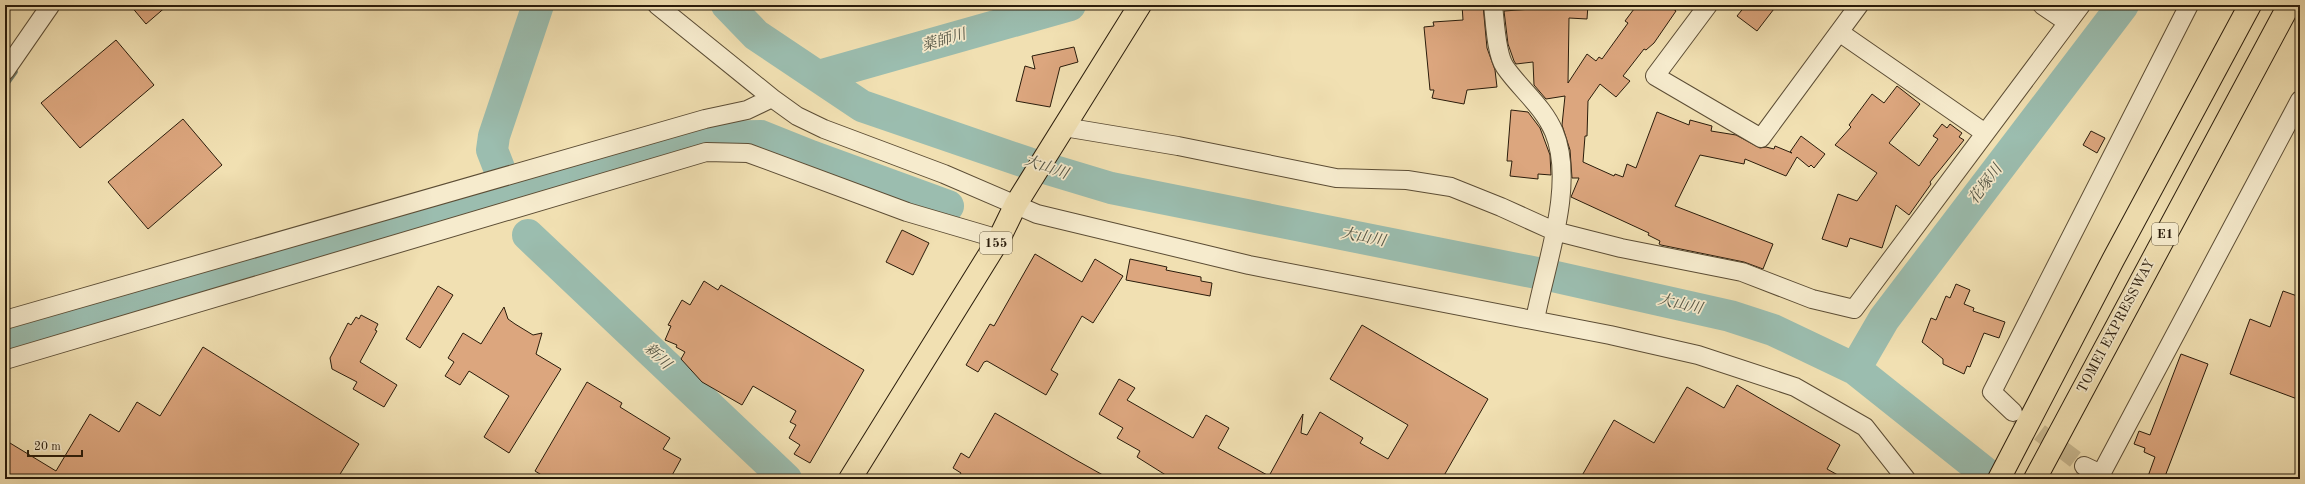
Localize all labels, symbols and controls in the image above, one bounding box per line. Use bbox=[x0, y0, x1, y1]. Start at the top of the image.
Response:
water label: 薬師川 bbox=[920, 25, 970, 54]
water label: 大山川 bbox=[1022, 152, 1072, 183]
water label: 花塚川 bbox=[1965, 160, 2007, 207]
road number: E1 bbox=[2152, 223, 2178, 245]
water label: 大山川 bbox=[1339, 224, 1389, 250]
road number: 155 bbox=[980, 232, 1012, 254]
street label: TOMEI EXPRESSWAY bbox=[2075, 257, 2157, 395]
water label: 大山川 bbox=[1656, 291, 1706, 318]
water label: 新川 bbox=[641, 340, 676, 374]
scale bar bbox=[28, 432, 82, 458]
text: 20 m bbox=[34, 441, 61, 453]

